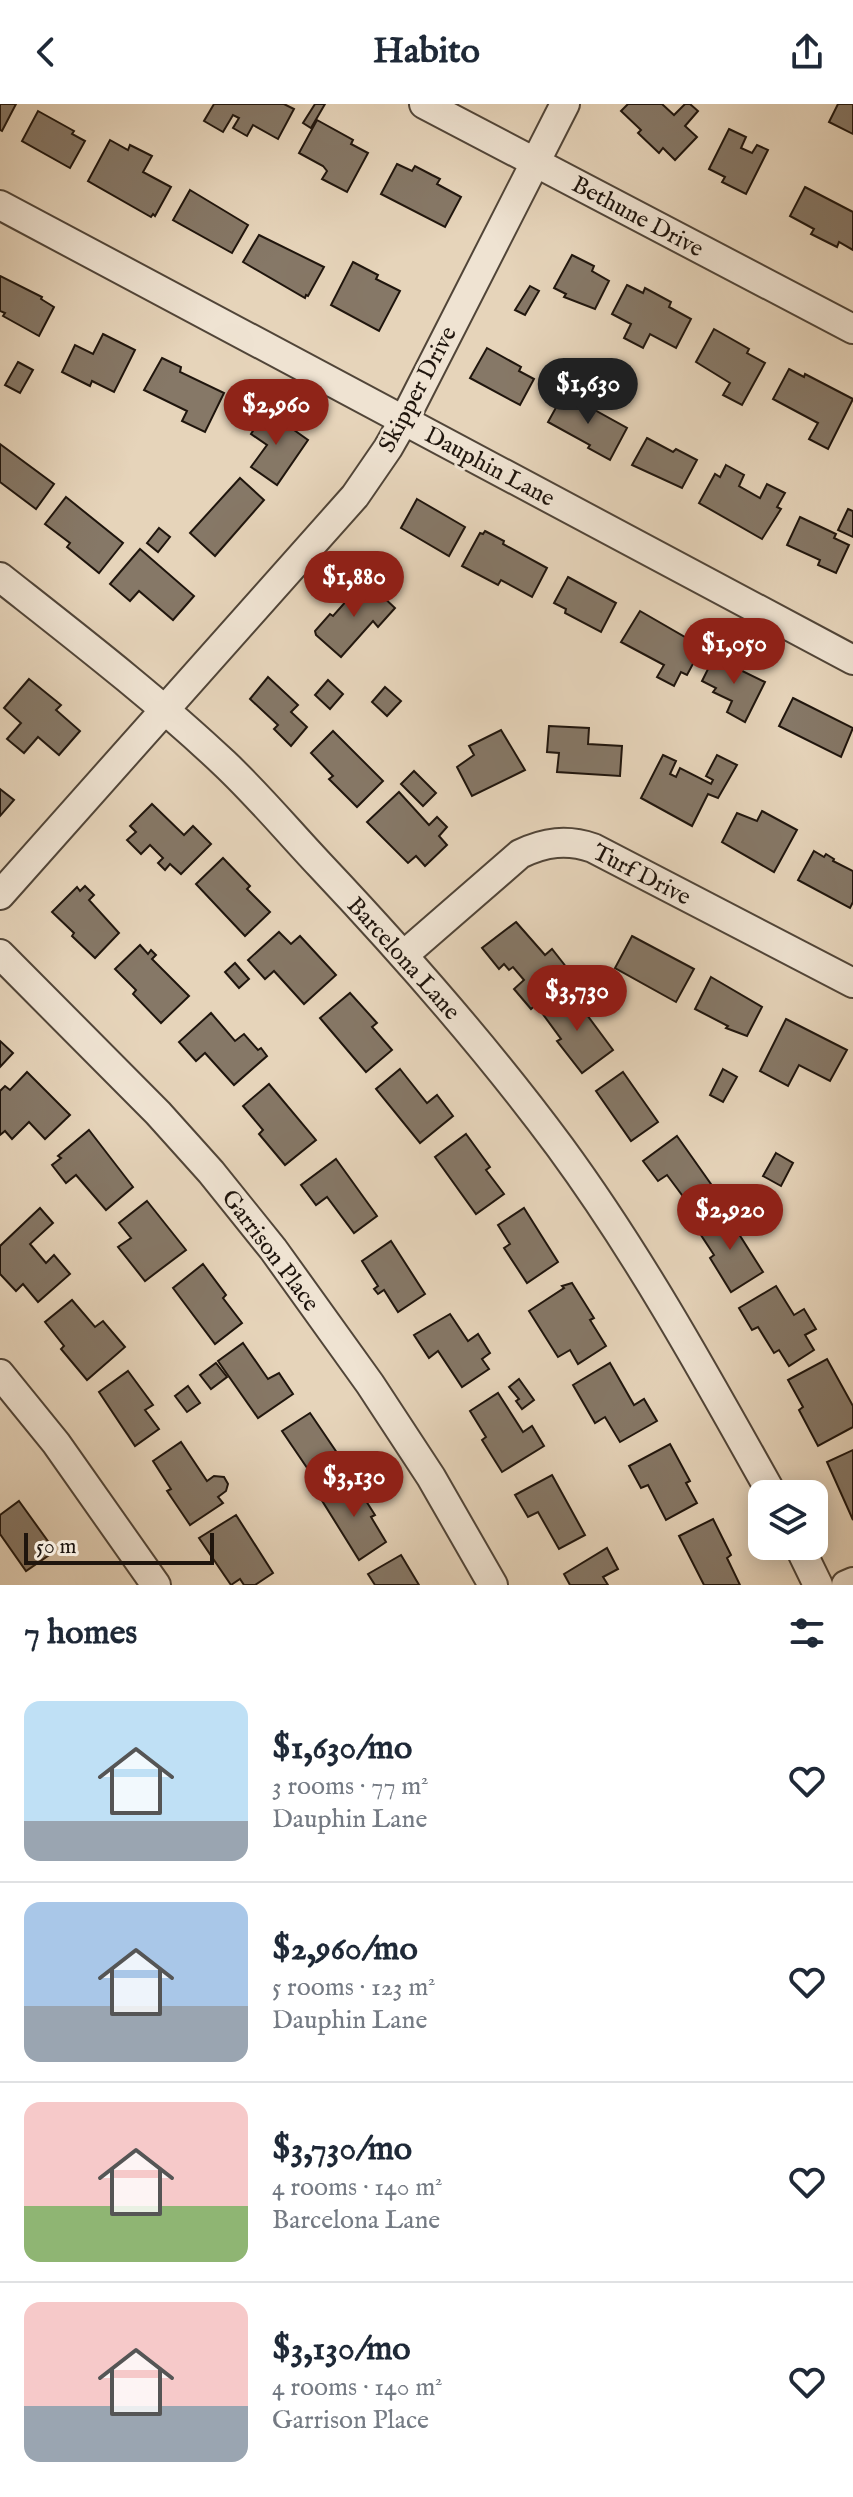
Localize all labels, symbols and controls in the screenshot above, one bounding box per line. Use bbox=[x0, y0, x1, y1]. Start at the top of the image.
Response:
text: Habito bbox=[373, 29, 480, 75]
icon: back bbox=[24, 30, 68, 74]
icon: share bbox=[785, 30, 829, 74]
street label: Bethune Drive bbox=[566, 170, 709, 265]
street label: Skipper Drive bbox=[372, 321, 465, 458]
pin: $1,630 bbox=[523, 358, 653, 426]
text: $1,630 bbox=[556, 367, 620, 400]
pin: $2,960 bbox=[211, 379, 341, 447]
text: $2,960 bbox=[242, 388, 310, 421]
street label: Dauphin Lane bbox=[419, 420, 560, 515]
pin: $1,880 bbox=[289, 551, 419, 619]
text: $1,880 bbox=[322, 560, 386, 593]
pin: $1,050 bbox=[669, 618, 799, 686]
text: $1,050 bbox=[701, 627, 767, 660]
street label: Turf Drive bbox=[587, 837, 696, 913]
street label: Barcelona Lane bbox=[339, 891, 466, 1027]
pin: $3,730 bbox=[512, 965, 642, 1033]
text: $3,730 bbox=[545, 974, 609, 1007]
street label: Garrison Place bbox=[214, 1184, 326, 1318]
pin: $2,920 bbox=[665, 1184, 795, 1252]
text: $2,920 bbox=[695, 1193, 765, 1226]
pin: $3,130 bbox=[289, 1451, 419, 1519]
text: $3,130 bbox=[322, 1460, 386, 1493]
map controls bbox=[748, 1480, 828, 1560]
button: layers bbox=[748, 1480, 828, 1560]
scale bar bbox=[24, 1529, 214, 1565]
text: 50 m bbox=[36, 1533, 77, 1561]
icon: filters bbox=[785, 1611, 829, 1655]
text: 7 homes bbox=[24, 1612, 137, 1655]
text: $1,630/mo bbox=[272, 1727, 412, 1770]
icon: home bbox=[88, 1733, 184, 1829]
icon: heart bbox=[785, 1759, 829, 1803]
text: 3 rooms · 77 m² bbox=[272, 1770, 429, 1803]
text: Dauphin Lane bbox=[272, 1803, 427, 1836]
text: $2,960/mo bbox=[272, 1928, 418, 1971]
icon: home bbox=[88, 1934, 184, 2030]
icon: heart bbox=[785, 1960, 829, 2004]
text: 5 rooms · 123 m² bbox=[272, 1971, 436, 2004]
text: Dauphin Lane bbox=[272, 2004, 427, 2037]
text: $3,730/mo bbox=[272, 2128, 412, 2171]
icon: home bbox=[88, 2134, 184, 2230]
icon: heart bbox=[785, 2160, 829, 2204]
text: 4 rooms · 140 m² bbox=[272, 2171, 443, 2204]
text: Barcelona Lane bbox=[272, 2204, 440, 2237]
text: $3,130/mo bbox=[272, 2328, 411, 2371]
icon: home bbox=[88, 2334, 184, 2430]
icon: heart bbox=[785, 2360, 829, 2404]
text: 4 rooms · 140 m² bbox=[272, 2371, 443, 2404]
text: Garrison Place bbox=[272, 2404, 429, 2437]

